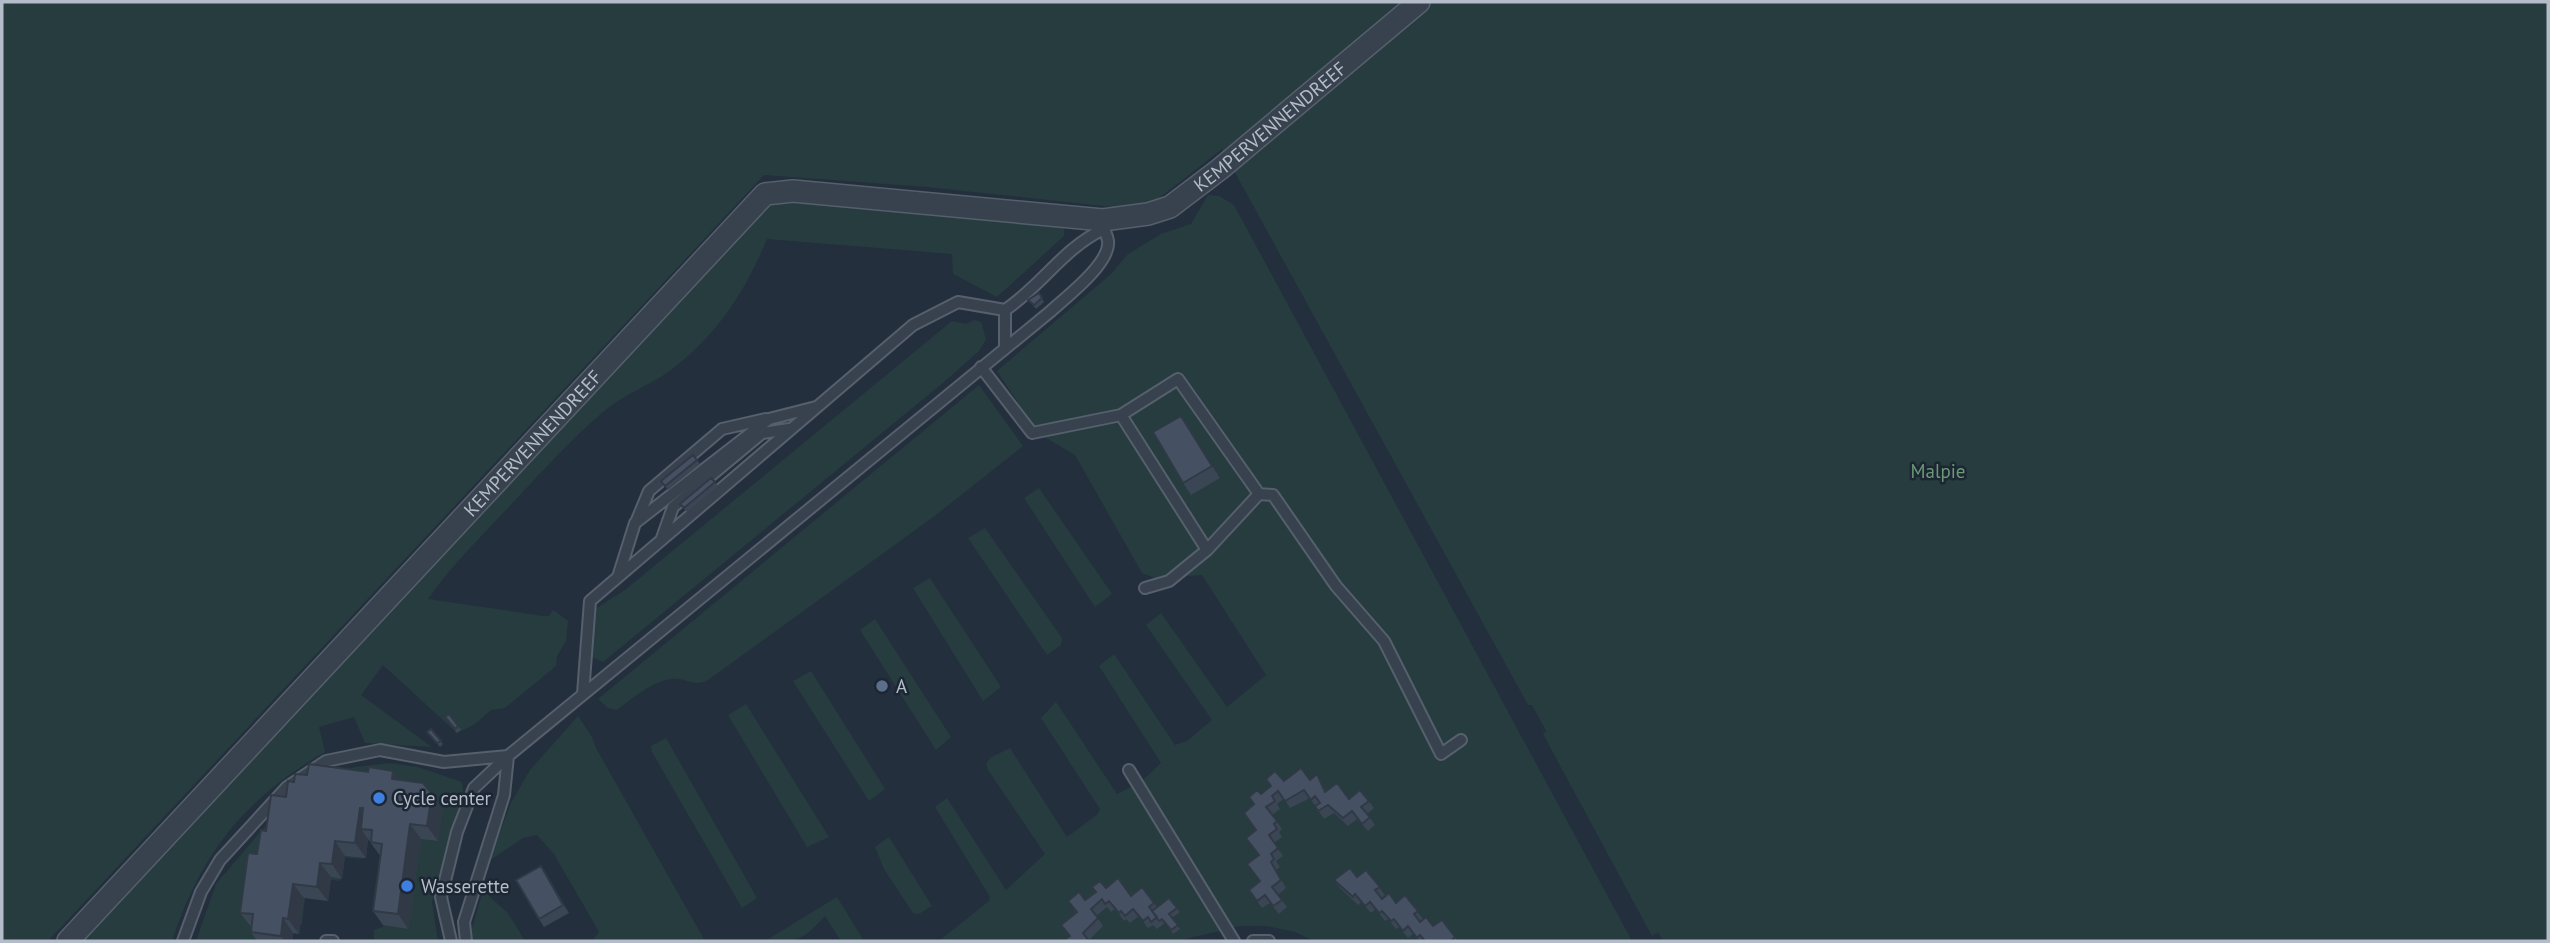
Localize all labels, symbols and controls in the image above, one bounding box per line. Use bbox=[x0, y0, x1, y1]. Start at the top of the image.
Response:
street label: KEMPERVENNENDREEF bbox=[1189, 56, 1351, 197]
street label: KEMPERVENNENDREEF bbox=[458, 365, 607, 521]
park label: Malpie bbox=[1910, 459, 1966, 483]
place label: A bbox=[896, 674, 907, 698]
marker: A bbox=[874, 678, 890, 694]
place label: Cycle center bbox=[393, 786, 492, 810]
marker: Cycle center bbox=[371, 790, 387, 806]
place label: Wasserette bbox=[421, 874, 509, 898]
marker: Wasserette bbox=[399, 878, 415, 894]

